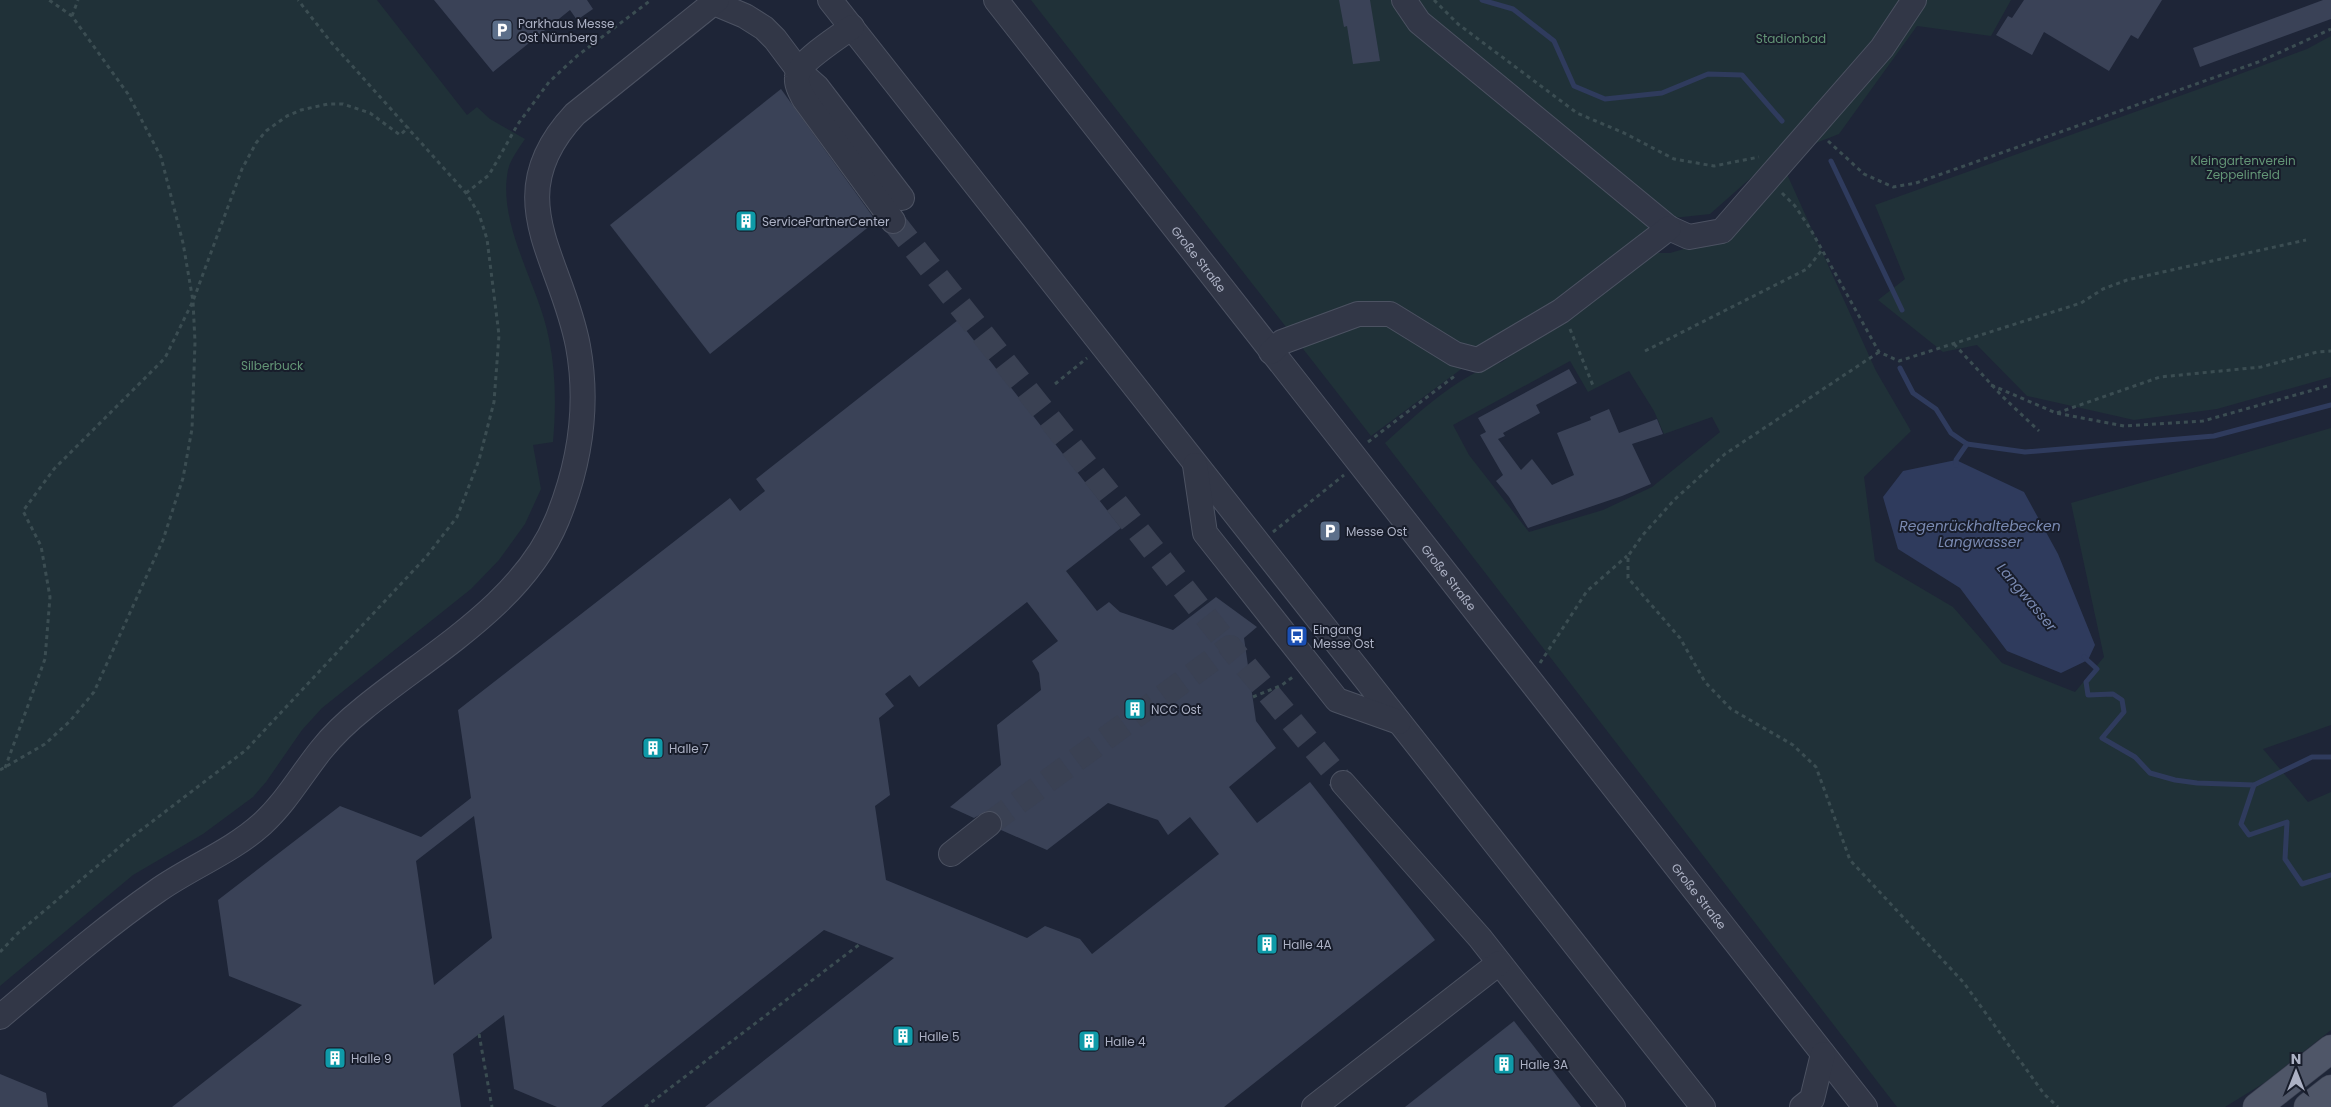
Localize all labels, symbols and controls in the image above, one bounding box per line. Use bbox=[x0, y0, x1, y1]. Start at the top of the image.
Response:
place label: Parkhaus Messe Ost Nürnberg bbox=[518, 15, 614, 46]
parking icon: Parkhaus Messe Ost Nürnberg bbox=[490, 18, 514, 42]
park label: Stadionbad bbox=[1756, 30, 1826, 47]
park label: Kleingartenverein Zeppelinfeld bbox=[2190, 152, 2296, 183]
building icon: ServicePartnerCenter bbox=[734, 209, 758, 233]
place label: ServicePartnerCenter bbox=[762, 213, 890, 230]
street label: Große Straße bbox=[1168, 222, 1231, 296]
park label: Silberbuck bbox=[241, 357, 304, 374]
water label: Regenrückhaltebecken Langwasser bbox=[1899, 516, 2061, 552]
parking icon: Messe Ost bbox=[1318, 519, 1342, 543]
place label: Messe Ost bbox=[1346, 523, 1407, 540]
street label: Große Straße bbox=[1418, 541, 1481, 614]
water label: Langwasser bbox=[1993, 559, 2062, 636]
place label: Eingang Messe Ost bbox=[1313, 621, 1374, 652]
bus stop icon: Eingang Messe Ost bbox=[1285, 624, 1309, 648]
building icon: NCC Ost bbox=[1123, 697, 1147, 721]
place label: NCC Ost bbox=[1151, 701, 1201, 718]
building icon: Halle 7 bbox=[641, 736, 665, 760]
place label: Halle 7 bbox=[669, 740, 709, 757]
street label: Große Straße bbox=[1668, 859, 1731, 933]
building icon: Halle 4A bbox=[1255, 932, 1279, 956]
place label: Halle 4A bbox=[1283, 936, 1332, 953]
building icon: Halle 5 bbox=[891, 1024, 915, 1048]
place label: Halle 5 bbox=[919, 1028, 960, 1045]
building icon: Halle 4 bbox=[1077, 1029, 1101, 1053]
place label: Halle 4 bbox=[1105, 1033, 1146, 1050]
building icon: Halle 9 bbox=[323, 1046, 347, 1070]
north arrow bbox=[2271, 1047, 2321, 1097]
text: N bbox=[2291, 1049, 2301, 1069]
place label: Halle 9 bbox=[351, 1050, 392, 1067]
building icon: Halle 3A bbox=[1492, 1052, 1516, 1076]
place label: Halle 3A bbox=[1520, 1056, 1568, 1073]

